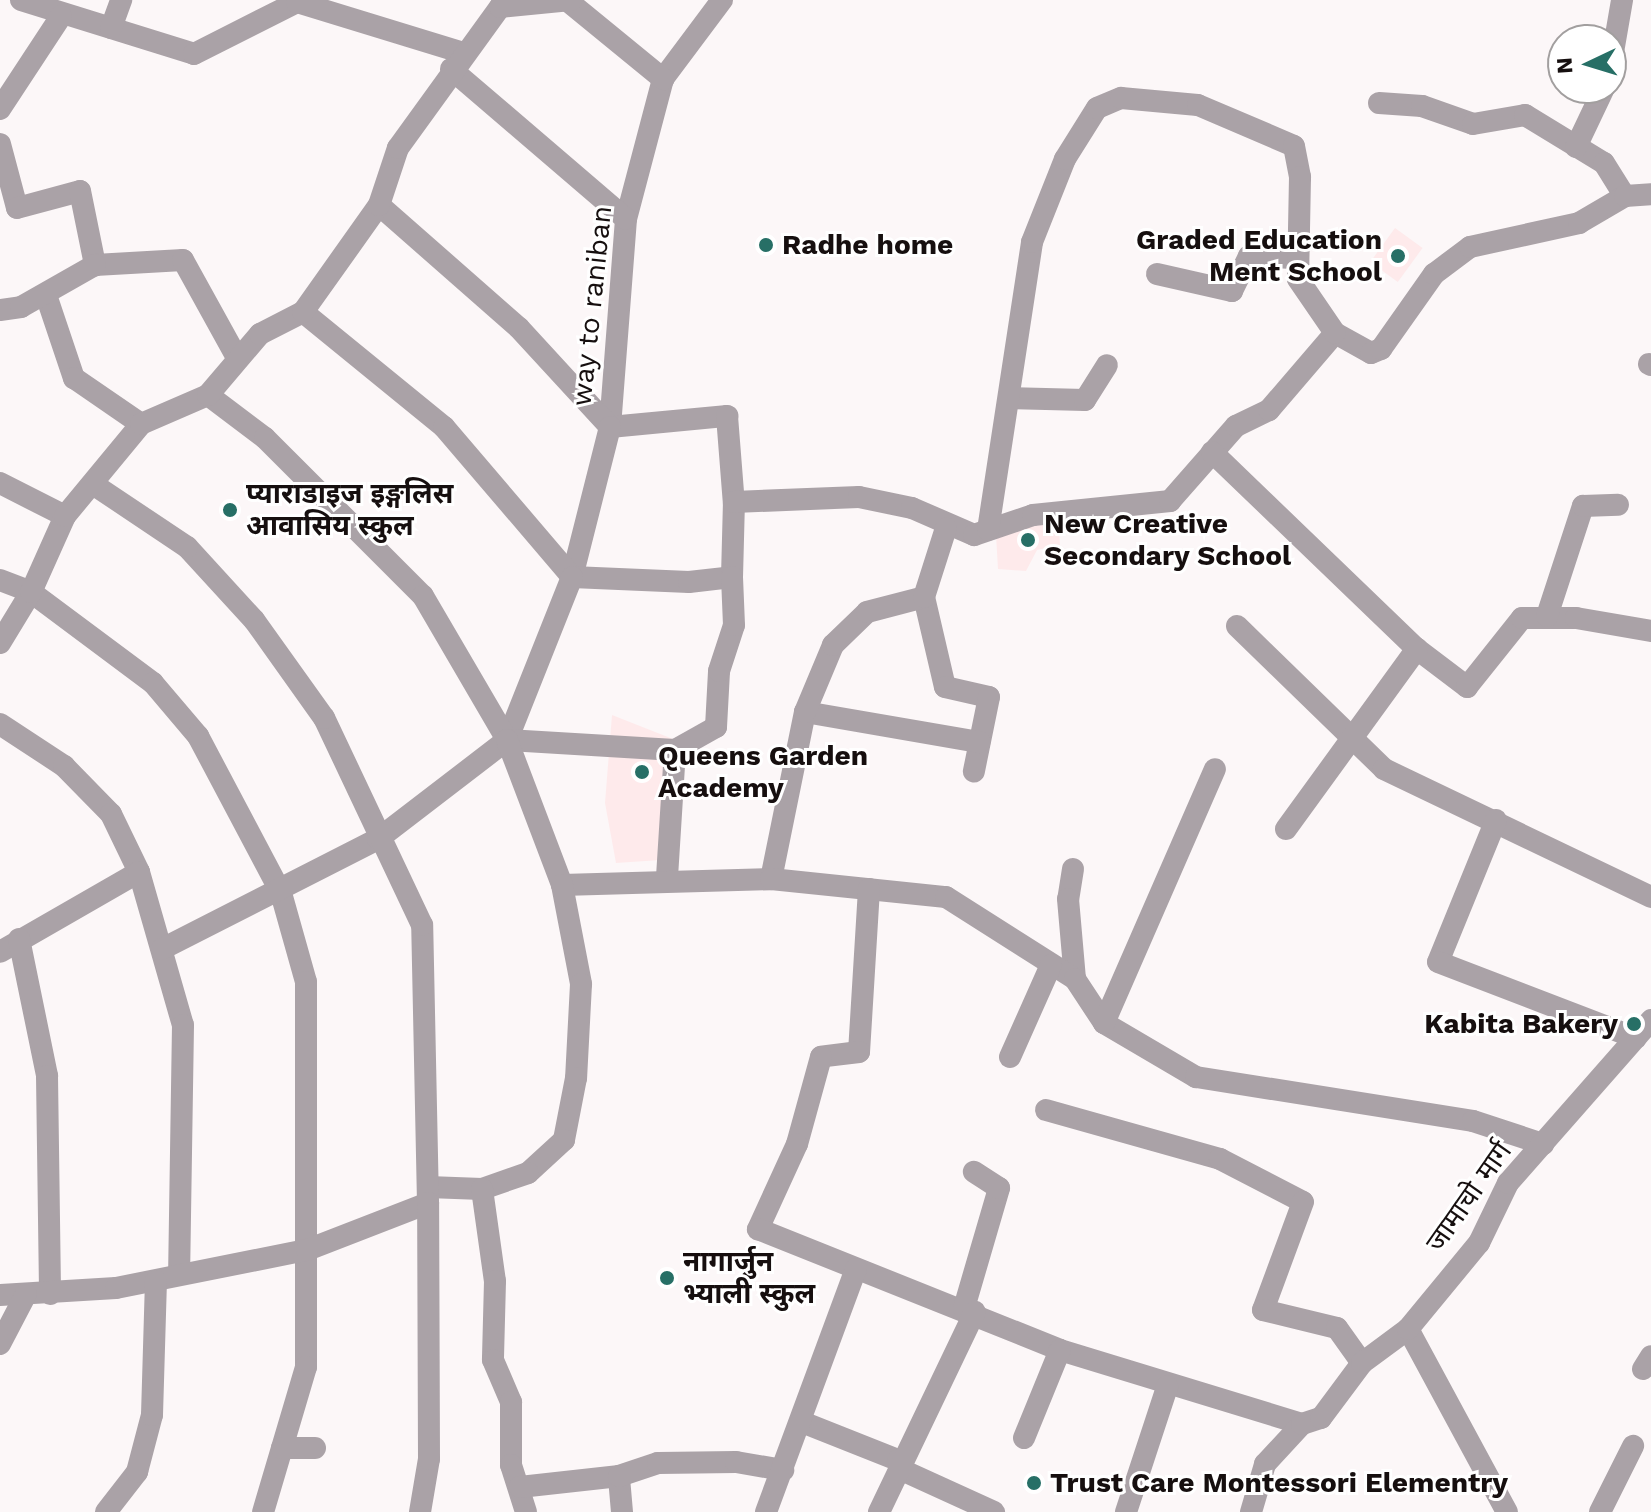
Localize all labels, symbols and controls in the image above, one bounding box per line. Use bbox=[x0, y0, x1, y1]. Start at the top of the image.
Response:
north arrow bbox=[1547, 24, 1627, 104]
text: N bbox=[1552, 57, 1578, 75]
street label: way to raniban bbox=[565, 203, 619, 409]
place label: Graded Education Ment School bbox=[1136, 223, 1382, 289]
place label: Radhe home bbox=[782, 228, 953, 262]
marker: Radhe home bbox=[757, 236, 775, 254]
marker: Graded Education Ment School bbox=[1389, 247, 1407, 265]
place label: प्याराडाइज इङ्गलिस आवासिय स्कुल bbox=[246, 477, 453, 543]
marker: प्याराडाइज इङ्गलिस आवासिय स्कुल bbox=[221, 501, 239, 519]
place label: New Creative Secondary School bbox=[1044, 507, 1292, 573]
marker: New Creative Secondary School bbox=[1019, 531, 1037, 549]
place label: Queens Garden Academy bbox=[658, 739, 868, 805]
marker: Queens Garden Academy bbox=[633, 763, 651, 781]
place label: Kabita Bakery bbox=[1424, 1007, 1618, 1041]
marker: Kabita Bakery bbox=[1625, 1015, 1643, 1033]
street label: जामाचो मार्ग bbox=[1419, 1136, 1519, 1258]
place label: नागार्जुन भ्याली स्कुल bbox=[683, 1245, 815, 1311]
marker: नागार्जुन भ्याली स्कुल bbox=[658, 1269, 676, 1287]
place label: Trust Care Montessori Elementry bbox=[1050, 1466, 1508, 1500]
marker: Trust Care Montessori Elementry bbox=[1025, 1474, 1043, 1492]

